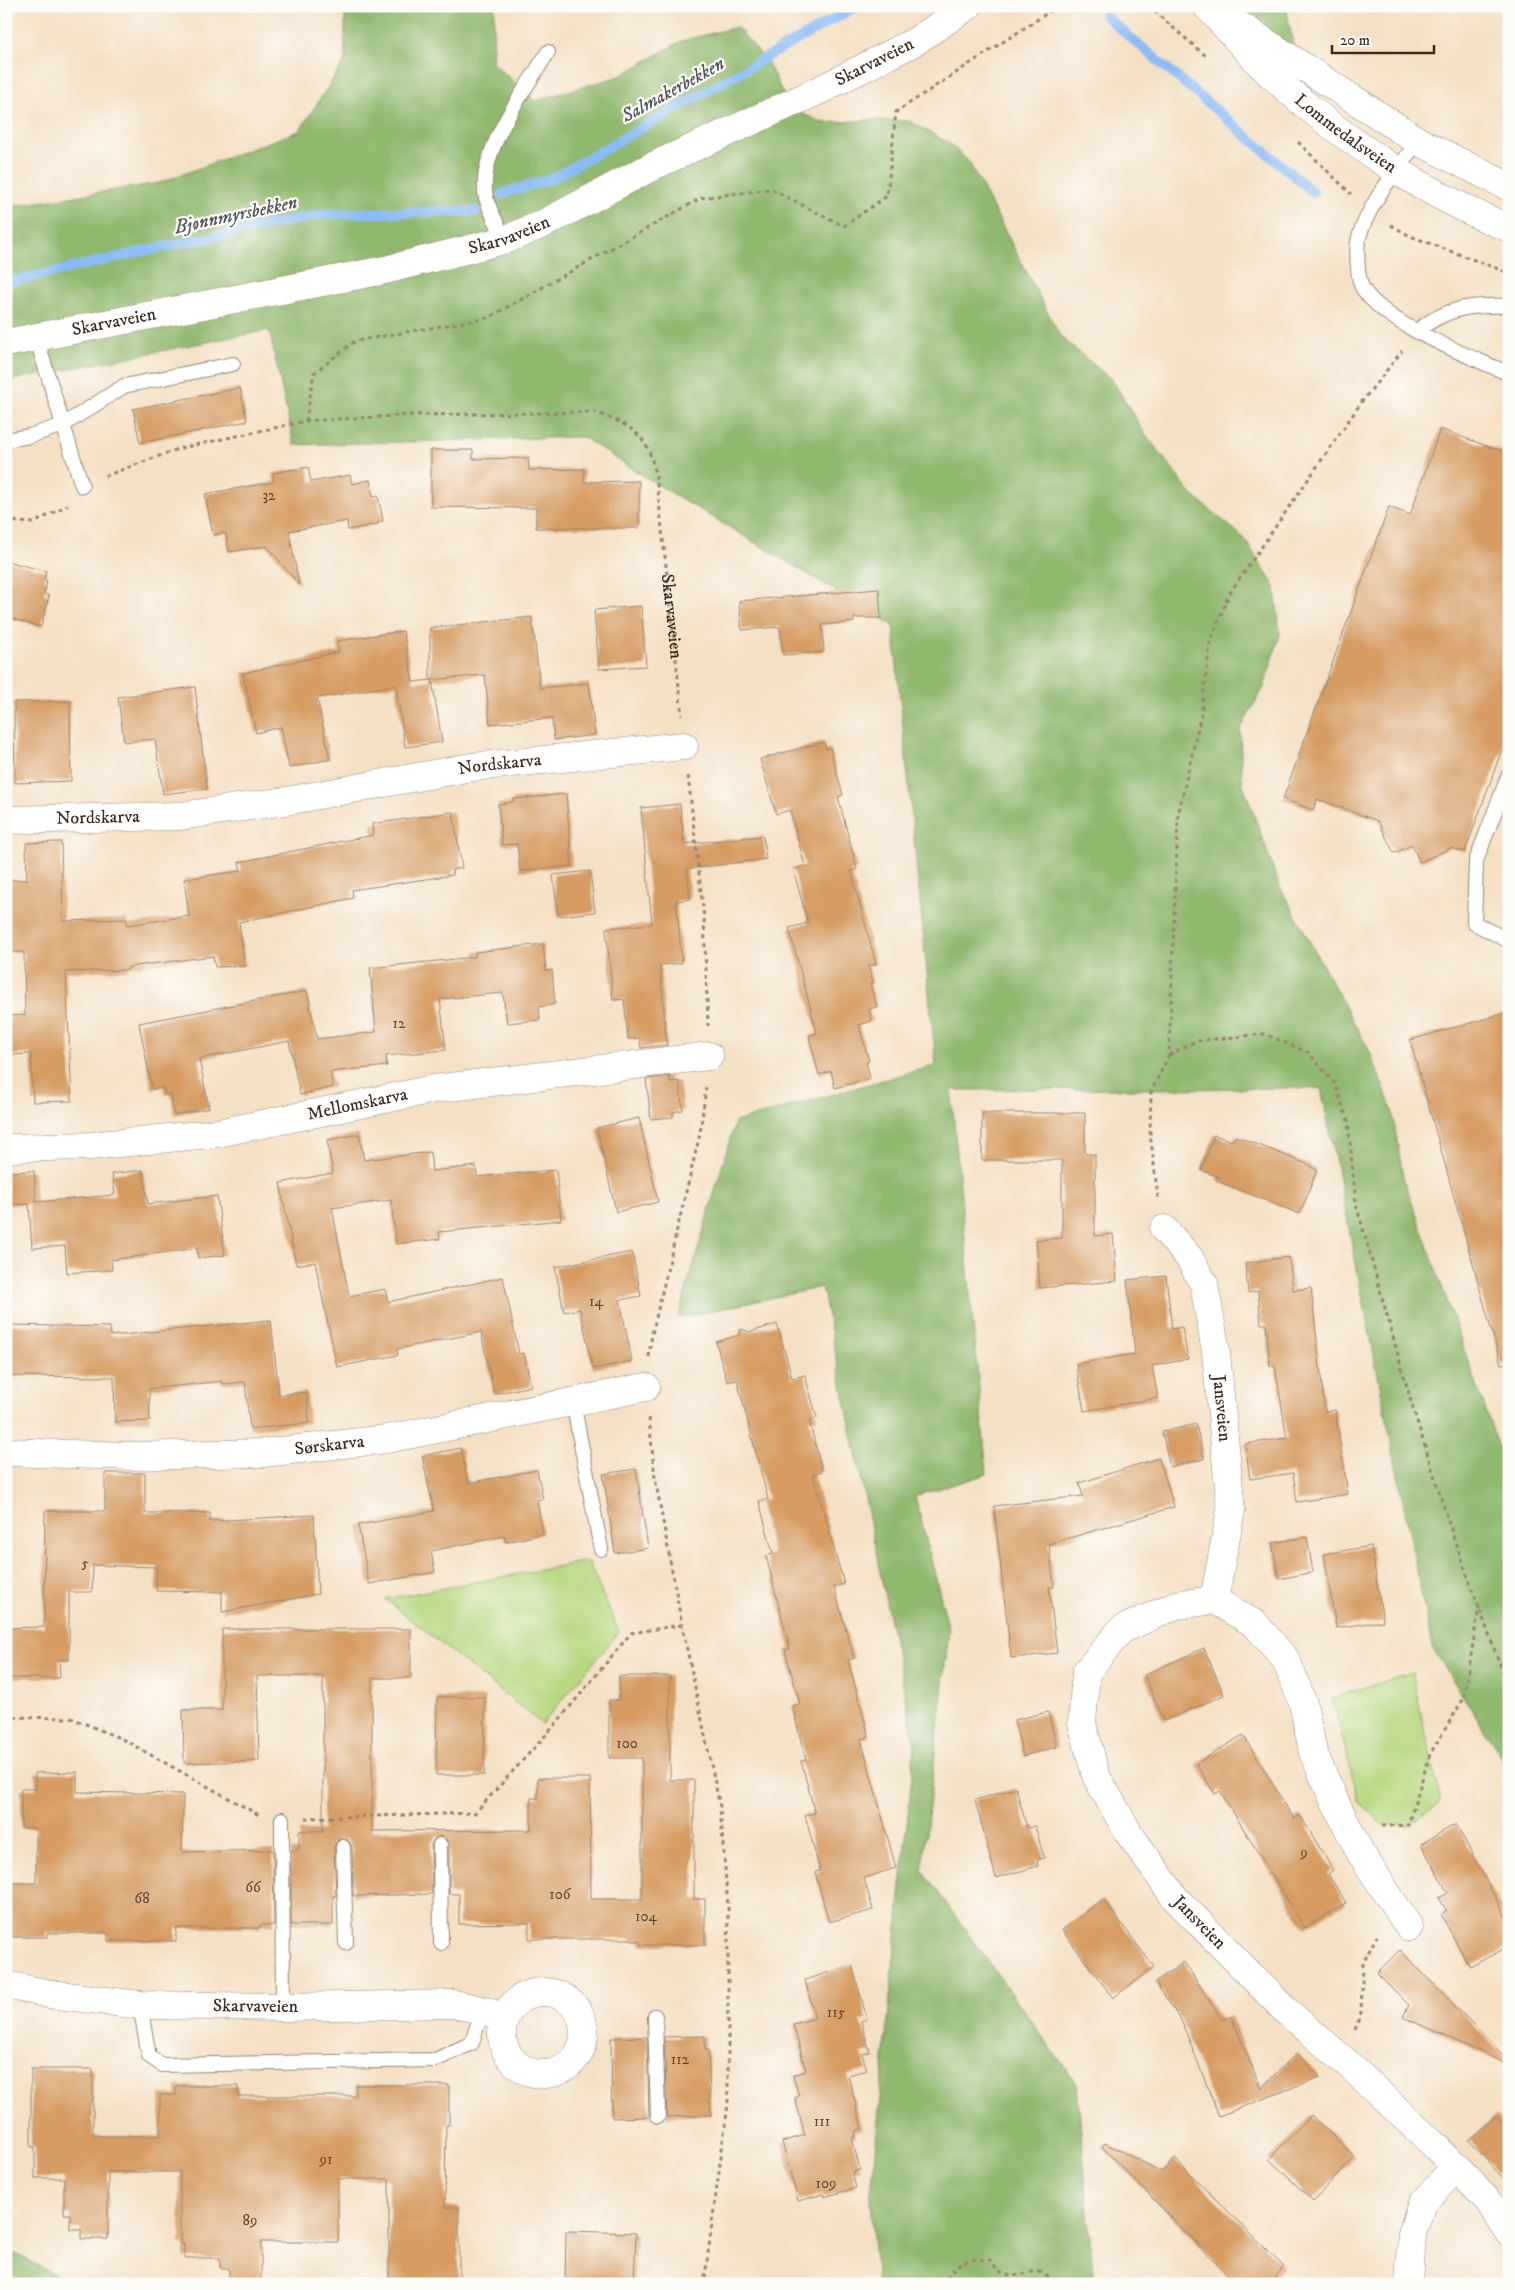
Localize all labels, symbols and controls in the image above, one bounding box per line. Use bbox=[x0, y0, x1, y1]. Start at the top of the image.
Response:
scale bar bbox=[1332, 22, 1435, 54]
text: 20 m bbox=[1340, 31, 1370, 50]
street label: Skarvaveien bbox=[832, 33, 918, 91]
water label: Salmakerbekken bbox=[617, 52, 729, 128]
street label: Lommedalsveien bbox=[1290, 89, 1401, 179]
water label: Bjønnmyrsbekken bbox=[172, 191, 300, 239]
street label: Skarvaveien bbox=[466, 211, 554, 260]
street label: Skarvaveien bbox=[70, 303, 159, 341]
house number: 32 bbox=[263, 486, 276, 505]
street label: Skarvaveien bbox=[656, 573, 687, 661]
street label: Nordskarva bbox=[456, 749, 543, 780]
street label: Nordskarva bbox=[56, 806, 140, 830]
house number: 12 bbox=[393, 1014, 406, 1033]
street label: Mellomskarva bbox=[305, 1084, 410, 1126]
house number: 14 bbox=[589, 1292, 603, 1311]
street label: Jansveien bbox=[1207, 1372, 1236, 1443]
street label: Sørskarva bbox=[293, 1431, 366, 1460]
house number: 5 bbox=[81, 1554, 89, 1573]
house number: 100 bbox=[616, 1734, 638, 1753]
house number: 9 bbox=[1299, 1843, 1308, 1862]
house number: 66 bbox=[245, 1878, 262, 1897]
house number: 106 bbox=[549, 1885, 572, 1904]
house number: 68 bbox=[134, 1889, 150, 1908]
street label: Jansveien bbox=[1167, 1890, 1231, 1955]
house number: 104 bbox=[635, 1907, 657, 1926]
street label: Skarvaveien bbox=[213, 1995, 299, 2018]
house number: 115 bbox=[827, 2003, 846, 2022]
house number: 112 bbox=[671, 2050, 690, 2069]
house number: 111 bbox=[814, 2112, 830, 2131]
house number: 91 bbox=[319, 2150, 332, 2169]
house number: 109 bbox=[815, 2174, 837, 2193]
house number: 89 bbox=[243, 2211, 258, 2230]

